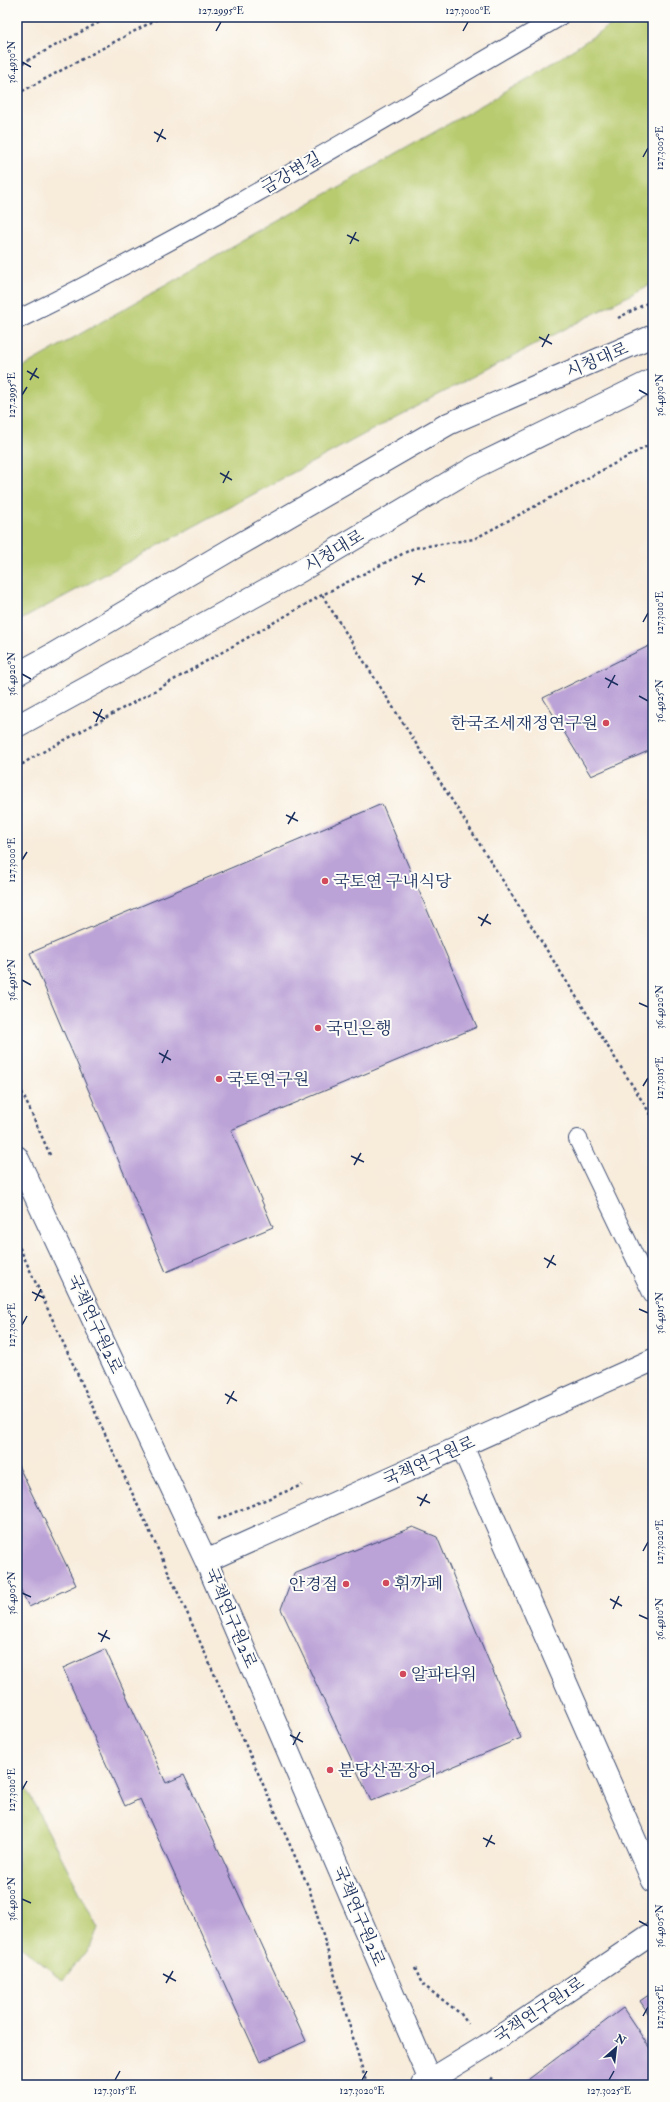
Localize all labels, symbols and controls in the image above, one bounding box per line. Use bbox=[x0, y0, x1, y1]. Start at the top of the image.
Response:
text: 127.2995°E bbox=[198, 5, 244, 17]
text: 127.3000°E bbox=[446, 5, 490, 17]
text: 36.4930°N bbox=[6, 40, 18, 83]
text: 127.3005°E bbox=[654, 126, 666, 170]
street label: 금강변길 bbox=[257, 147, 325, 199]
street label: 시청대로 bbox=[563, 337, 632, 383]
text: 127.2995°E bbox=[6, 372, 18, 418]
text: 36.4930°N bbox=[654, 373, 666, 416]
street label: 시청대로 bbox=[300, 525, 368, 577]
text: 127.3010°E bbox=[654, 591, 666, 635]
text: 36.4920°N bbox=[6, 652, 18, 696]
text: 36.4925°N bbox=[654, 679, 666, 723]
place label: 한국조세재정연구원 bbox=[450, 713, 598, 734]
marker: 한국조세재정연구원 bbox=[601, 718, 611, 728]
text: 127.3000°E bbox=[6, 838, 18, 882]
place label: 국토연 구내식당 bbox=[333, 871, 452, 892]
marker: 국토연 구내식당 bbox=[320, 876, 330, 886]
text: 36.4915°N bbox=[6, 959, 18, 1001]
text: 36.4920°N bbox=[654, 985, 666, 1029]
place label: 국민은행 bbox=[326, 1018, 392, 1039]
marker: 국민은행 bbox=[313, 1023, 323, 1033]
text: 127.3015°E bbox=[654, 1057, 666, 1099]
place label: 국토연구원 bbox=[227, 1069, 309, 1090]
marker: 국토연구원 bbox=[214, 1074, 224, 1084]
street label: 국책연구원2로 bbox=[63, 1271, 127, 1378]
text: 36.4915°N bbox=[654, 1292, 666, 1334]
text: 127.3005°E bbox=[6, 1303, 18, 1347]
street label: 국책연구원로 bbox=[380, 1431, 479, 1491]
text: 127.3020°E bbox=[654, 1520, 666, 1564]
street label: 국책연구원2로 bbox=[200, 1565, 262, 1672]
text: 36.4905°N bbox=[6, 1571, 18, 1615]
place label: 휘까페 bbox=[394, 1573, 443, 1594]
place label: 안경점 bbox=[289, 1574, 338, 1595]
marker: 휘까페 bbox=[381, 1578, 391, 1588]
marker: 안경점 bbox=[341, 1579, 351, 1589]
text: 36.4910°N bbox=[654, 1598, 666, 1640]
place label: 알파타워 bbox=[411, 1664, 477, 1685]
marker: 알파타워 bbox=[398, 1669, 408, 1679]
place label: 분당산꼼장어 bbox=[338, 1760, 437, 1781]
marker: 분당산꼼장어 bbox=[325, 1765, 335, 1775]
text: 127.3010°E bbox=[6, 1768, 18, 1812]
street label: 국책연구원2로 bbox=[328, 1863, 390, 1970]
text: 36.4900°N bbox=[6, 1877, 18, 1921]
text: 36.4905°N bbox=[654, 1904, 666, 1948]
street label: 국책연구원1로 bbox=[490, 1972, 589, 2048]
text: 127.3025°E bbox=[654, 1985, 666, 2029]
north arrow bbox=[596, 2028, 636, 2068]
text: N bbox=[612, 2031, 629, 2048]
text: 127.3015°E bbox=[94, 2085, 136, 2097]
text: 127.3020°E bbox=[340, 2085, 384, 2097]
text: 127.3025°E bbox=[587, 2085, 631, 2097]

